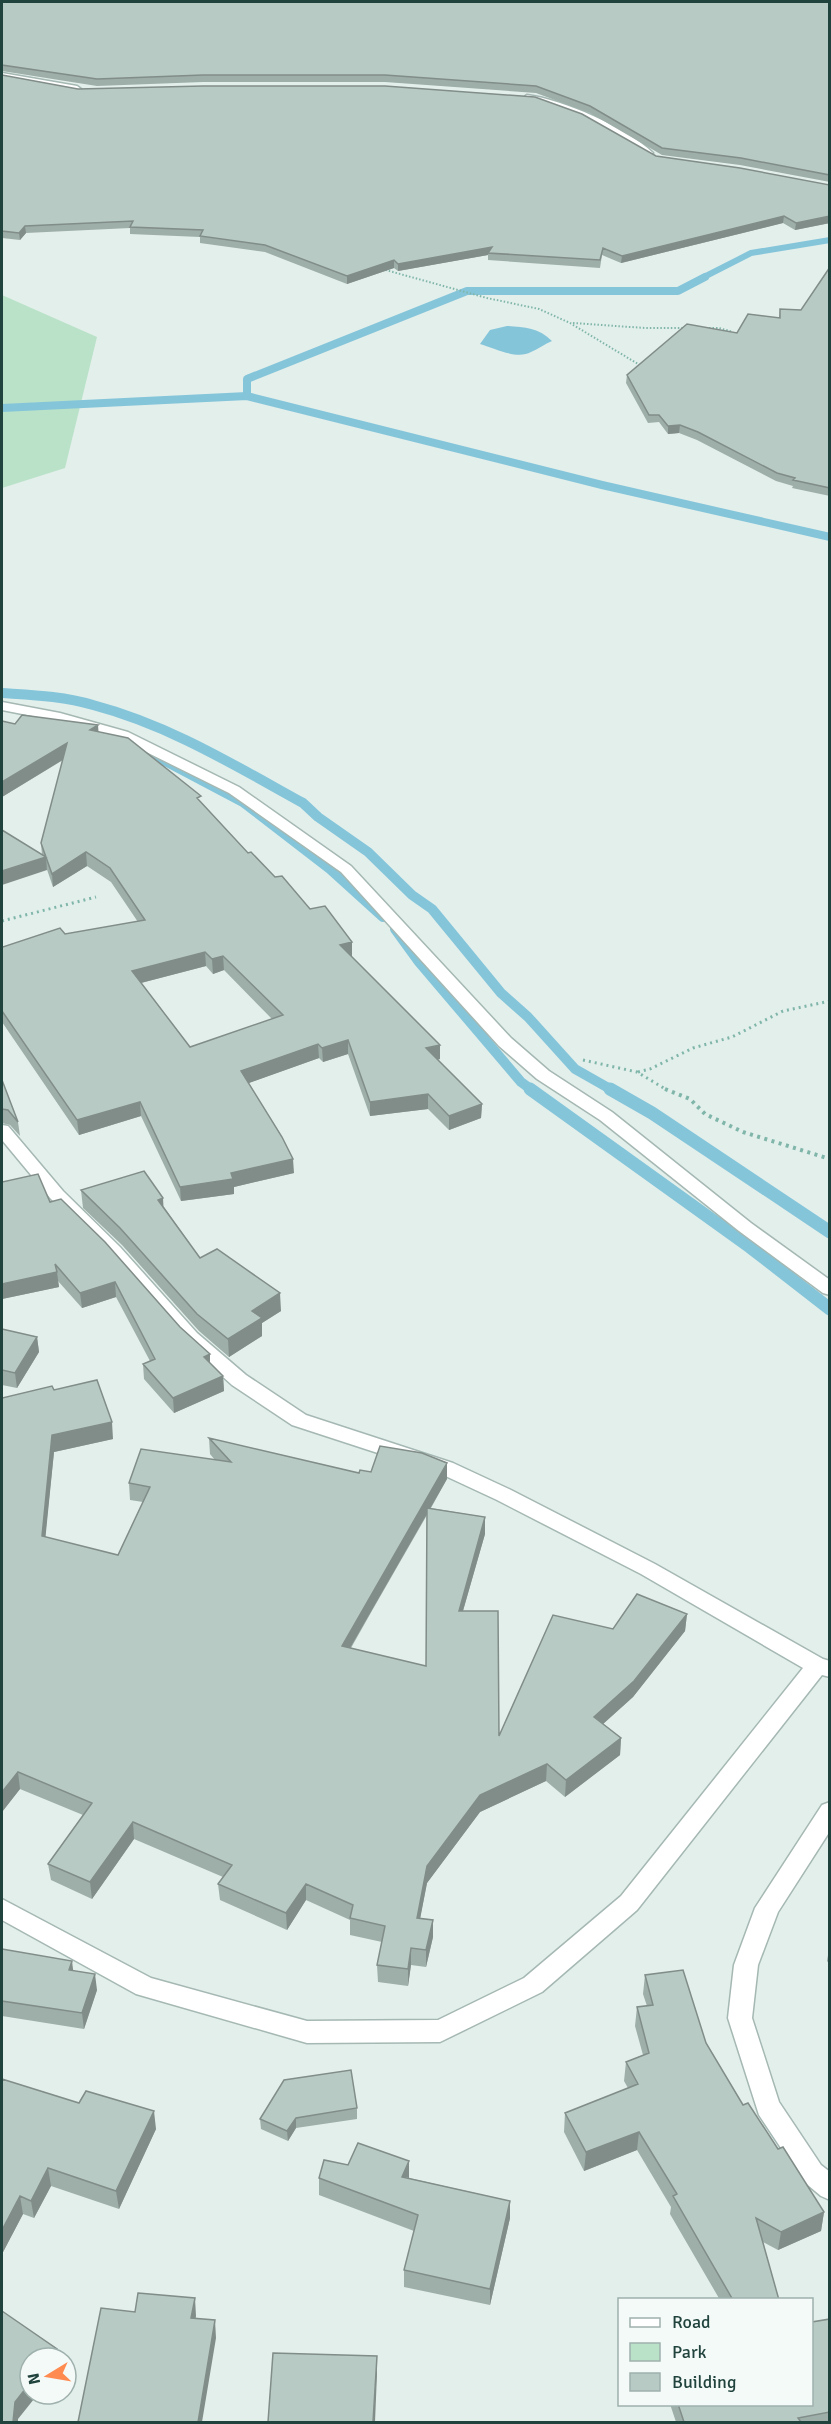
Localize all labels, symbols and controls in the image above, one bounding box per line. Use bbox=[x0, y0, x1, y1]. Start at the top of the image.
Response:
legend bbox=[618, 2298, 813, 2406]
text: Road bbox=[672, 2311, 711, 2333]
text: Park bbox=[672, 2341, 707, 2363]
north arrow bbox=[18, 2346, 78, 2406]
text: N bbox=[23, 2371, 45, 2386]
text: Building bbox=[672, 2371, 736, 2393]

